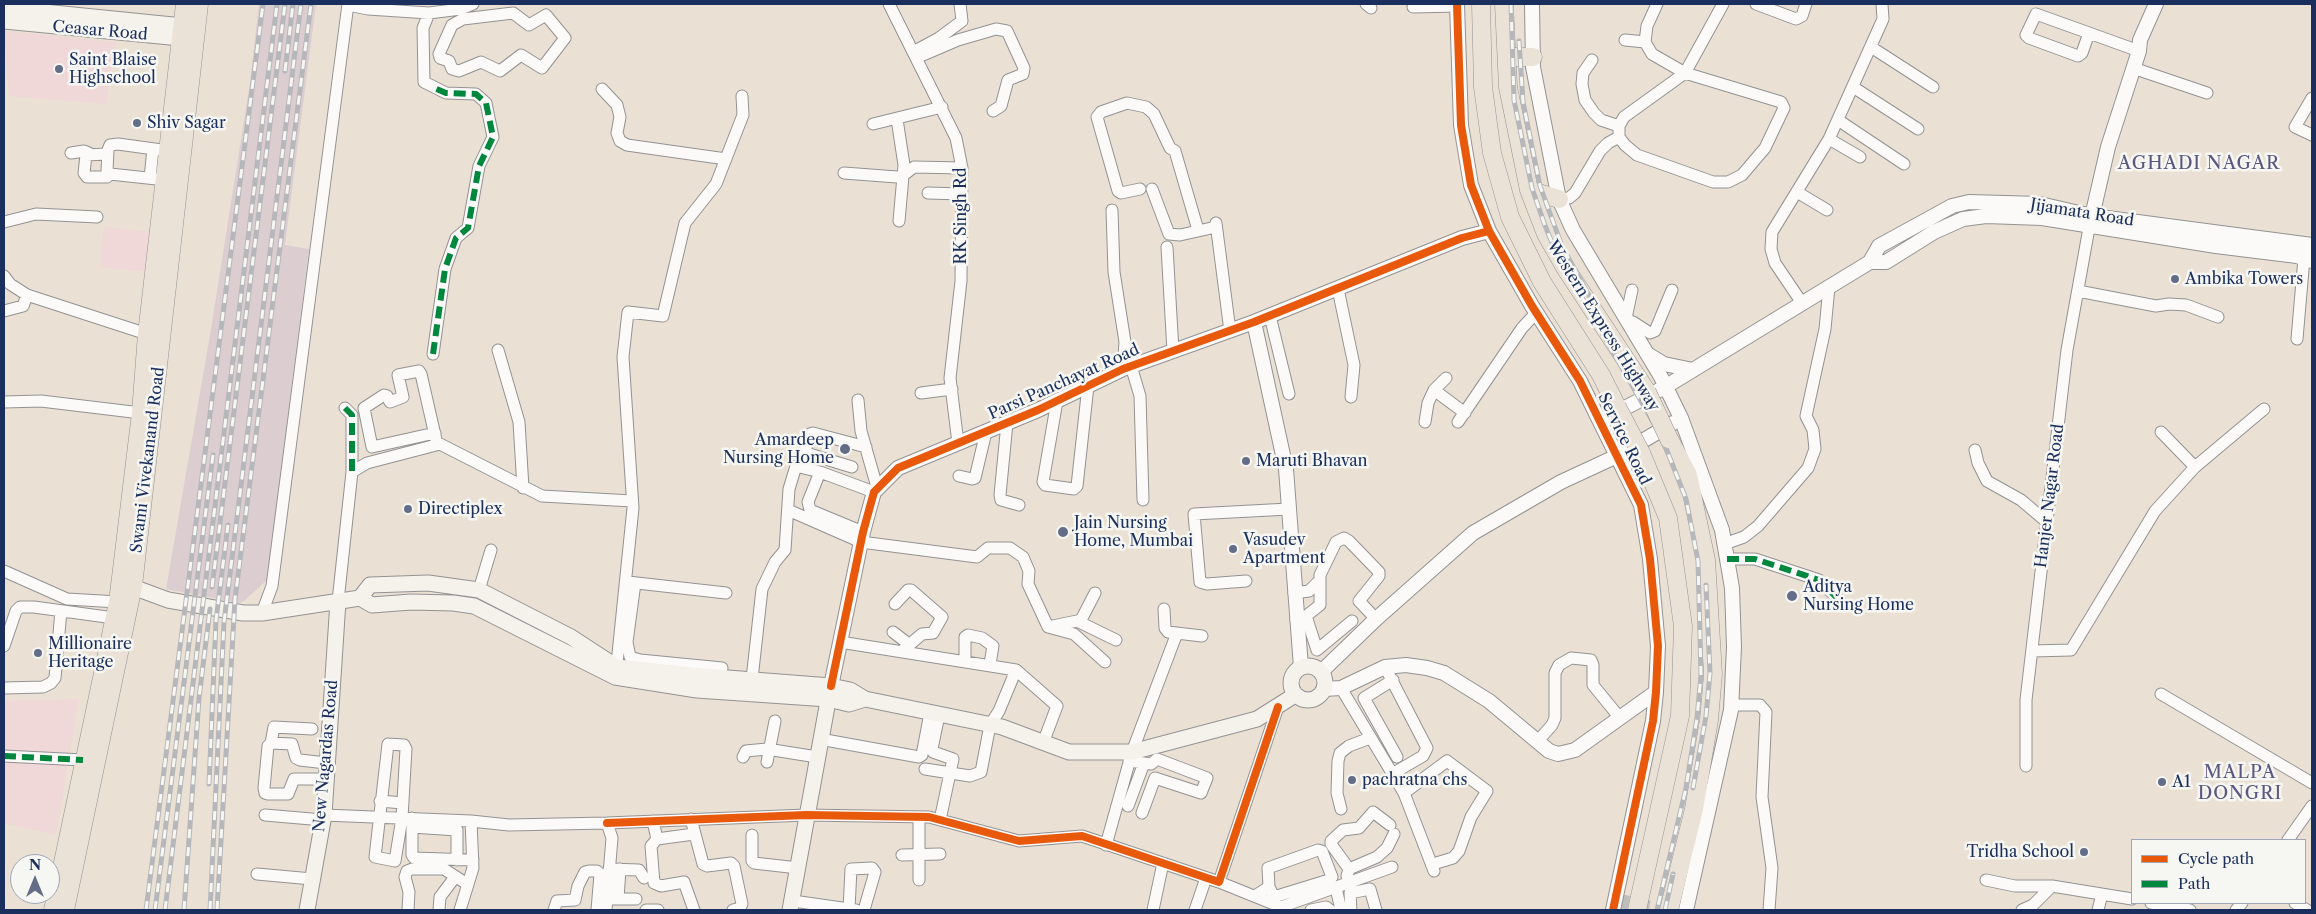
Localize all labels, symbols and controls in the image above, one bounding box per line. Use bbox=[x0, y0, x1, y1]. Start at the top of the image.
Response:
street label: Ceasar Road bbox=[51, 17, 149, 45]
place label: Saint Blaise Highschool bbox=[69, 50, 157, 88]
marker: Saint Blaise Highschool bbox=[53, 63, 65, 75]
place label: Shiv Sagar bbox=[147, 113, 226, 133]
marker: Shiv Sagar bbox=[131, 117, 143, 129]
district label: AGHADI NAGAR bbox=[2116, 153, 2282, 175]
street label: RK Singh Rd bbox=[951, 167, 971, 265]
street label: Jijamata Road bbox=[2029, 195, 2135, 231]
street label: Western Express Highway bbox=[1542, 237, 1664, 415]
place label: Ambika Towers bbox=[2185, 269, 2303, 289]
marker: Ambika Towers bbox=[2169, 273, 2181, 285]
street label: Parsi Panchayat Road bbox=[986, 340, 1142, 424]
street label: Swami Vivekanand Road bbox=[127, 366, 169, 554]
street label: Service Road bbox=[1593, 390, 1655, 488]
street label: Hanjer Nagar Road bbox=[2032, 423, 2068, 569]
place label: Amardeep Nursing Home bbox=[723, 430, 834, 468]
marker: Amardeep Nursing Home bbox=[838, 442, 852, 456]
place label: Maruti Bhavan bbox=[1256, 451, 1368, 471]
marker: Maruti Bhavan bbox=[1240, 455, 1252, 467]
place label: Directiplex bbox=[418, 499, 503, 519]
marker: Directiplex bbox=[402, 503, 414, 515]
place label: Jain Nursing Home, Mumbai bbox=[1074, 513, 1193, 551]
marker: Jain Nursing Home, Mumbai bbox=[1056, 525, 1070, 539]
place label: Vasudev Apartment bbox=[1243, 530, 1325, 568]
marker: Vasudev Apartment bbox=[1227, 543, 1239, 555]
place label: Aditya Nursing Home bbox=[1803, 577, 1914, 615]
marker: Aditya Nursing Home bbox=[1785, 589, 1799, 603]
place label: Millionaire Heritage bbox=[48, 634, 132, 672]
marker: Millionaire Heritage bbox=[32, 647, 44, 659]
street label: New Nagardas Road bbox=[310, 679, 342, 833]
district label: MALPA DONGRI bbox=[2197, 762, 2283, 804]
place label: pachratna chs bbox=[1362, 770, 1468, 790]
place label: A1 bbox=[2172, 772, 2191, 792]
marker: pachratna chs bbox=[1346, 774, 1358, 786]
marker: A1 bbox=[2156, 776, 2168, 788]
legend bbox=[2131, 839, 2306, 904]
place label: Tridha School bbox=[1967, 842, 2074, 862]
marker: Tridha School bbox=[2078, 846, 2090, 858]
text: Cycle path bbox=[2178, 849, 2254, 868]
north arrow bbox=[10, 854, 60, 904]
text: N bbox=[29, 856, 41, 874]
text: Path bbox=[2178, 874, 2210, 893]

